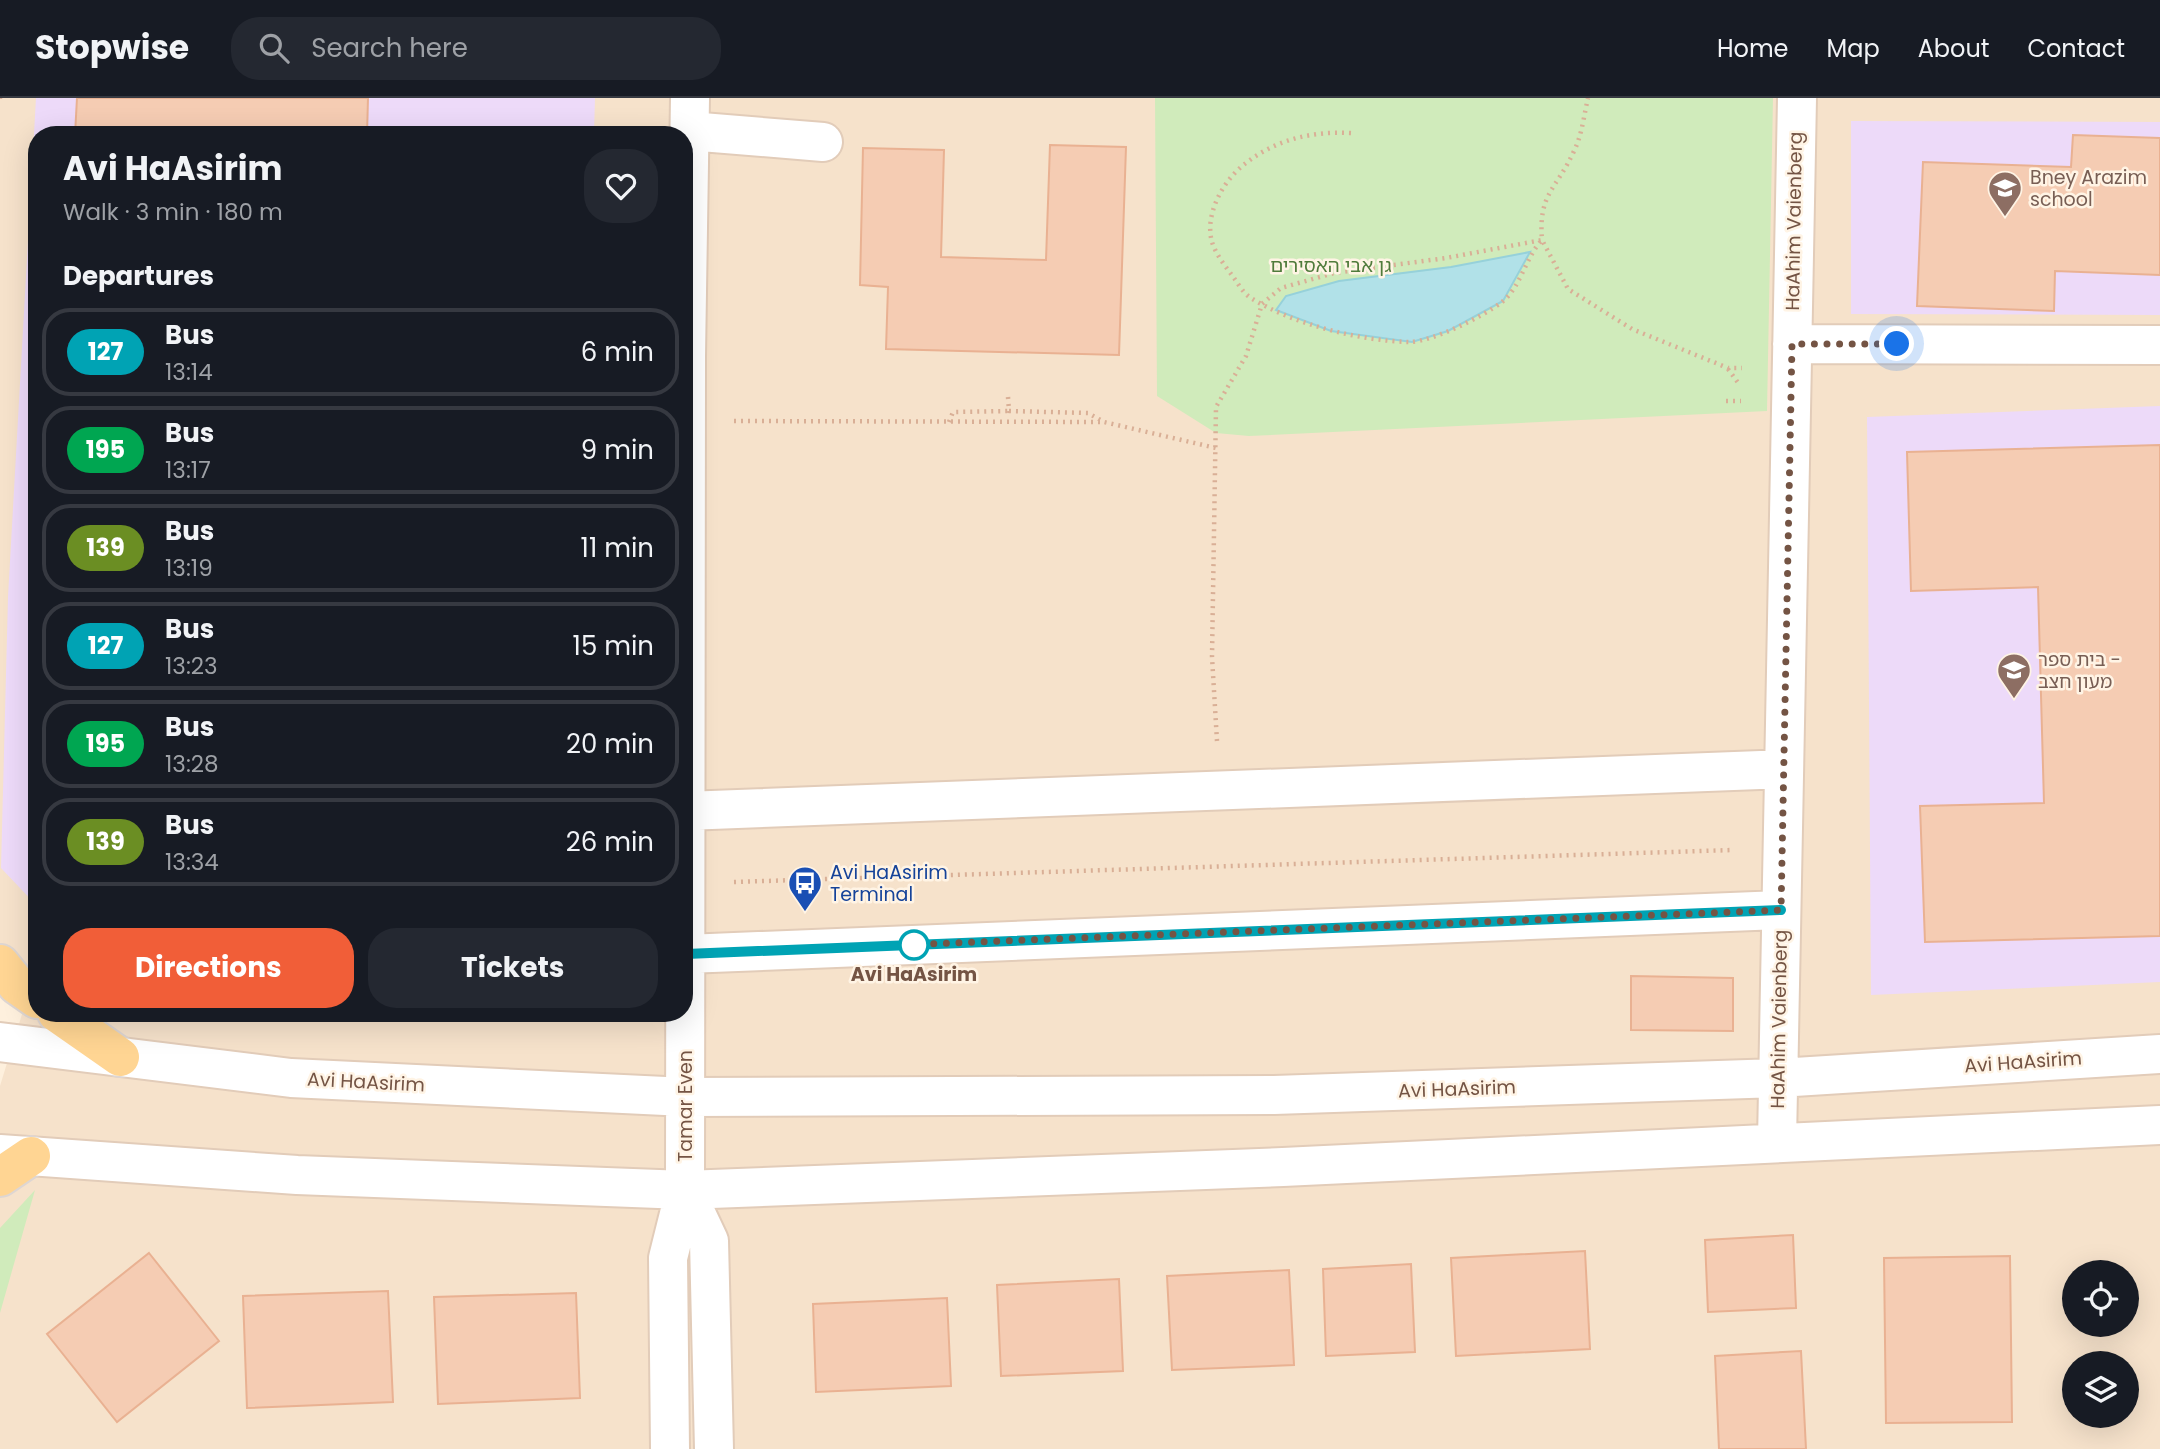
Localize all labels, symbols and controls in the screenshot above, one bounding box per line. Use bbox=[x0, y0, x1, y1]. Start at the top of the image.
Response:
search box bbox=[231, 17, 721, 80]
text: Stopwise bbox=[35, 24, 189, 71]
icon: search bbox=[255, 29, 293, 67]
text: Search here bbox=[311, 30, 468, 66]
text: Home bbox=[1717, 32, 1789, 65]
text: Map bbox=[1827, 32, 1880, 65]
text: About bbox=[1918, 32, 1989, 65]
text: Contact bbox=[2027, 32, 2125, 65]
street label: HaAhim Vaienberg bbox=[1779, 131, 1809, 311]
text: Avi HaAsirim bbox=[63, 145, 283, 192]
button: heart bbox=[584, 149, 658, 223]
place label: Bney Arazim school bbox=[2030, 164, 2147, 213]
school or university icon: Bney Arazim school bbox=[1986, 169, 2024, 218]
text: Walk · 3 min · 180 m bbox=[63, 196, 283, 228]
park label: גן אבי האסירים bbox=[1270, 252, 1392, 279]
text: Departures bbox=[63, 258, 214, 294]
text: Bus bbox=[165, 317, 214, 353]
your location bbox=[1879, 326, 1914, 361]
text: 6 min bbox=[581, 334, 654, 370]
text: 127 bbox=[88, 335, 123, 368]
text: 13:14 bbox=[165, 356, 213, 388]
text: Bus bbox=[165, 415, 214, 451]
text: 9 min bbox=[581, 432, 654, 468]
text: 195 bbox=[86, 433, 125, 466]
text: 13:17 bbox=[165, 454, 211, 486]
text: Bus bbox=[165, 513, 214, 549]
text: 11 min bbox=[581, 530, 654, 566]
text: 139 bbox=[86, 531, 125, 564]
text: 13:19 bbox=[165, 552, 213, 584]
text: Bus bbox=[165, 611, 214, 647]
text: 15 min bbox=[573, 628, 654, 664]
text: 127 bbox=[88, 629, 123, 662]
place label: בית ספר - מעון חצב bbox=[2038, 646, 2121, 695]
text: 13:23 bbox=[165, 650, 218, 682]
school or university icon: בית ספר - מעון חצב bbox=[1995, 651, 2033, 700]
text: Bus bbox=[165, 709, 214, 745]
text: 20 min bbox=[566, 726, 654, 762]
text: 195 bbox=[86, 727, 125, 760]
text: 13:28 bbox=[165, 748, 219, 780]
text: Bus bbox=[165, 807, 214, 843]
text: 26 min bbox=[566, 824, 654, 860]
text: 139 bbox=[86, 825, 125, 858]
text: 13:34 bbox=[165, 846, 219, 878]
place label: Avi HaAsirim Terminal bbox=[830, 859, 948, 908]
bus stop icon: Avi HaAsirim Terminal bbox=[786, 864, 824, 913]
button: Directions bbox=[63, 928, 354, 1008]
button: Tickets bbox=[368, 928, 658, 1008]
street label: HaAhim Vaienberg bbox=[1764, 929, 1794, 1109]
marker: Avi HaAsirim bbox=[899, 930, 929, 960]
place label: Avi HaAsirim bbox=[851, 961, 977, 988]
street label: Avi HaAsirim bbox=[1963, 1044, 2083, 1080]
street label: Tamar Even bbox=[672, 1050, 699, 1162]
street label: Avi HaAsirim bbox=[306, 1065, 426, 1099]
street label: Avi HaAsirim bbox=[1398, 1073, 1516, 1105]
map controls bbox=[2062, 1260, 2139, 1428]
button: locate bbox=[2062, 1260, 2139, 1337]
button: layers bbox=[2062, 1351, 2139, 1428]

